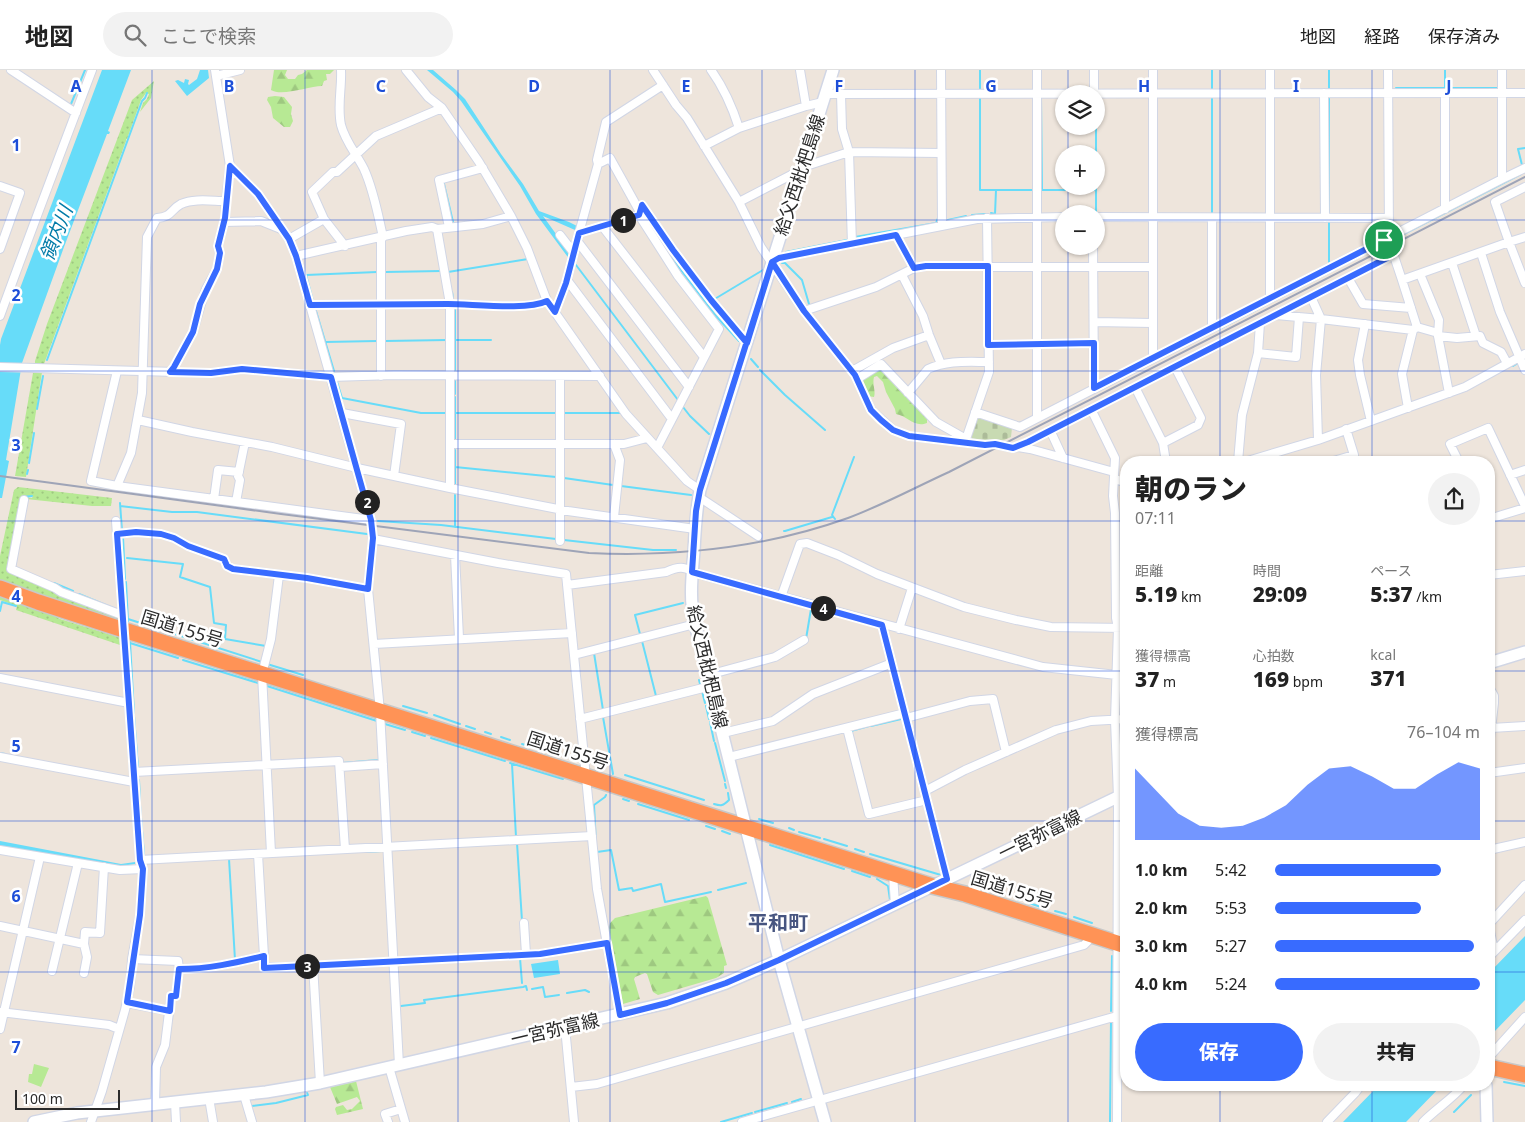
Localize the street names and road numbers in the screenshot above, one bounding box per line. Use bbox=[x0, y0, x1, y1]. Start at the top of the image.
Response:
street label: 給父西枇杷島線 bbox=[768, 111, 830, 238]
street label: 給父西枇杷島線 bbox=[682, 603, 734, 731]
street label: 国道155号 bbox=[138, 604, 226, 652]
street label: 国道155号 bbox=[524, 726, 612, 775]
street label: 一宮弥富線 bbox=[994, 804, 1085, 865]
street label: 国道155号 bbox=[968, 865, 1056, 913]
street label: 一宮弥富線 bbox=[508, 1007, 601, 1051]

